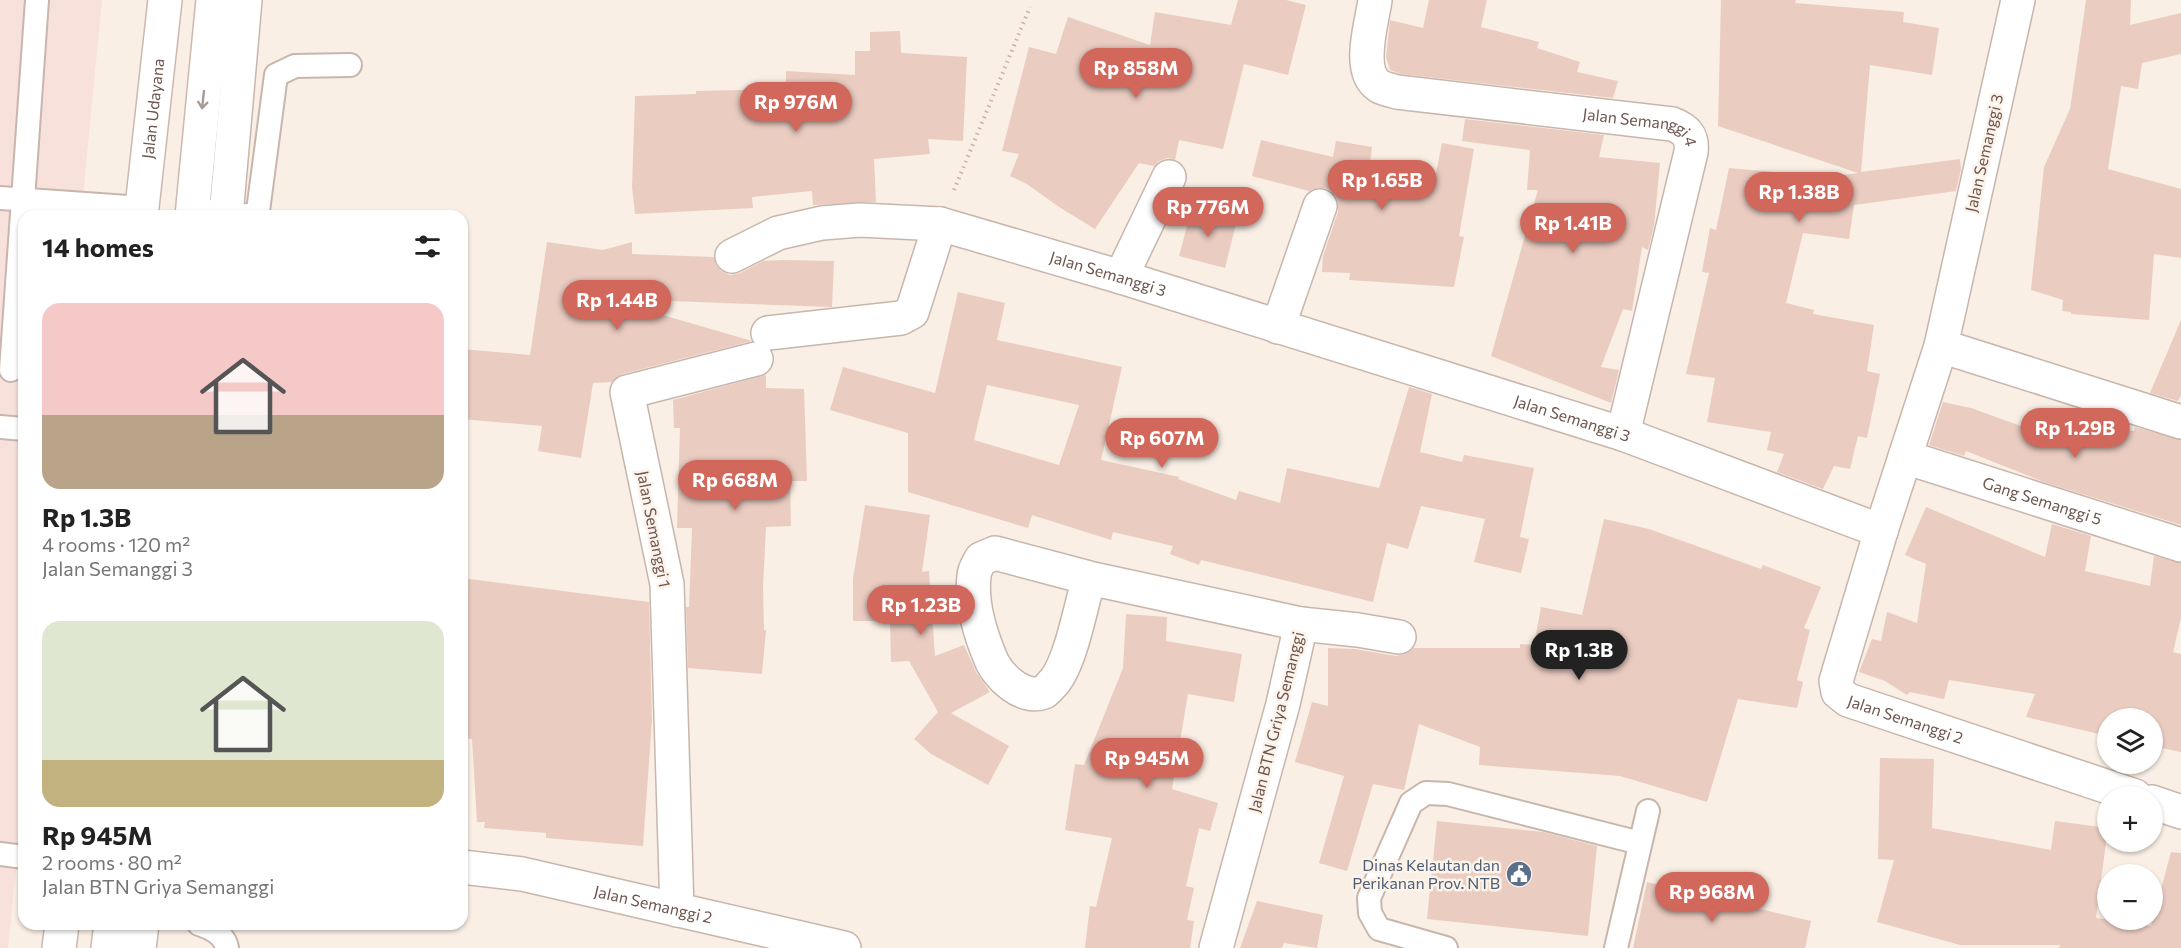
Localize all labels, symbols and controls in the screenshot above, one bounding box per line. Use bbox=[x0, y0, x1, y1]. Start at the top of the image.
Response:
pin: Rp 858M bbox=[1081, 48, 1191, 99]
text: Rp 858M bbox=[1093, 55, 1179, 79]
street label: Jalan Udayana bbox=[137, 57, 167, 160]
pin: Rp 976M bbox=[741, 82, 851, 133]
text: Rp 976M bbox=[754, 89, 838, 113]
one-way arrow bbox=[197, 90, 208, 109]
street label: Jalan Semanggi 3 bbox=[1961, 92, 2006, 214]
street label: Jalan Semanggi 4 bbox=[1582, 104, 1702, 148]
pin: Rp 1.65B bbox=[1320, 160, 1444, 211]
text: Rp 1.65B bbox=[1342, 167, 1422, 191]
pin: Rp 1.38B bbox=[1737, 172, 1861, 223]
text: Rp 1.38B bbox=[1758, 179, 1840, 203]
pin: Rp 776M bbox=[1153, 187, 1263, 238]
text: Rp 776M bbox=[1167, 194, 1249, 218]
pin: Rp 1.41B bbox=[1511, 203, 1635, 254]
text: Rp 1.41B bbox=[1534, 210, 1612, 234]
icon: filters bbox=[411, 230, 444, 263]
text: 14 homes bbox=[42, 231, 154, 262]
street label: Jalan Semanggi 3 bbox=[1048, 247, 1169, 300]
pin: Rp 1.44B bbox=[555, 280, 679, 331]
text: Rp 1.44B bbox=[576, 287, 658, 311]
icon: home bbox=[189, 342, 297, 450]
street label: Jalan Semanggi 3 bbox=[1512, 391, 1633, 445]
pin: Rp 1.29B bbox=[2013, 408, 2137, 459]
text: Rp 1.29B bbox=[2035, 415, 2115, 439]
pin: Rp 607M bbox=[1107, 418, 1217, 469]
text: Rp 607M bbox=[1119, 425, 1205, 449]
pin: Rp 668M bbox=[680, 460, 790, 511]
text: Rp 668M bbox=[692, 467, 778, 491]
street label: Jalan Semanggi 1 bbox=[634, 469, 675, 589]
street label: Gang Semanggi 5 bbox=[1980, 472, 2104, 528]
text: Rp 1.3B bbox=[42, 501, 131, 532]
text: 4 rooms · 120 m² bbox=[42, 532, 190, 556]
text: Jalan Semanggi 3 bbox=[42, 556, 193, 580]
pin: Rp 1.23B bbox=[859, 585, 983, 636]
text: Rp 1.23B bbox=[881, 592, 961, 616]
street label: Jalan BTN Griya Semanggi bbox=[1244, 629, 1307, 814]
pin: Rp 1.3B bbox=[1524, 630, 1634, 681]
text: Rp 1.3B bbox=[1545, 637, 1613, 661]
icon: home bbox=[189, 660, 297, 768]
street label: Jalan Semanggi 2 bbox=[1845, 691, 1966, 747]
map controls bbox=[2097, 708, 2163, 930]
button: layers bbox=[2097, 708, 2163, 774]
pin: Rp 945M bbox=[1092, 738, 1202, 789]
text: Rp 945M bbox=[1104, 745, 1190, 769]
button: + bbox=[2097, 786, 2163, 852]
text: Rp 945M bbox=[42, 819, 153, 850]
text: 2 rooms · 80 m² bbox=[42, 850, 182, 874]
place label: Dinas Kelautan dan Perikanan Prov. NTB bbox=[1352, 855, 1500, 892]
public building icon: Dinas Kelautan dan Perikanan Prov. NTB bbox=[1504, 859, 1534, 889]
button: − bbox=[2097, 864, 2163, 930]
pin: Rp 968M bbox=[1657, 872, 1767, 923]
text: Jalan BTN Griya Semanggi bbox=[42, 874, 274, 898]
text: Rp 968M bbox=[1669, 879, 1755, 903]
street label: Jalan Semanggi 2 bbox=[592, 881, 714, 926]

